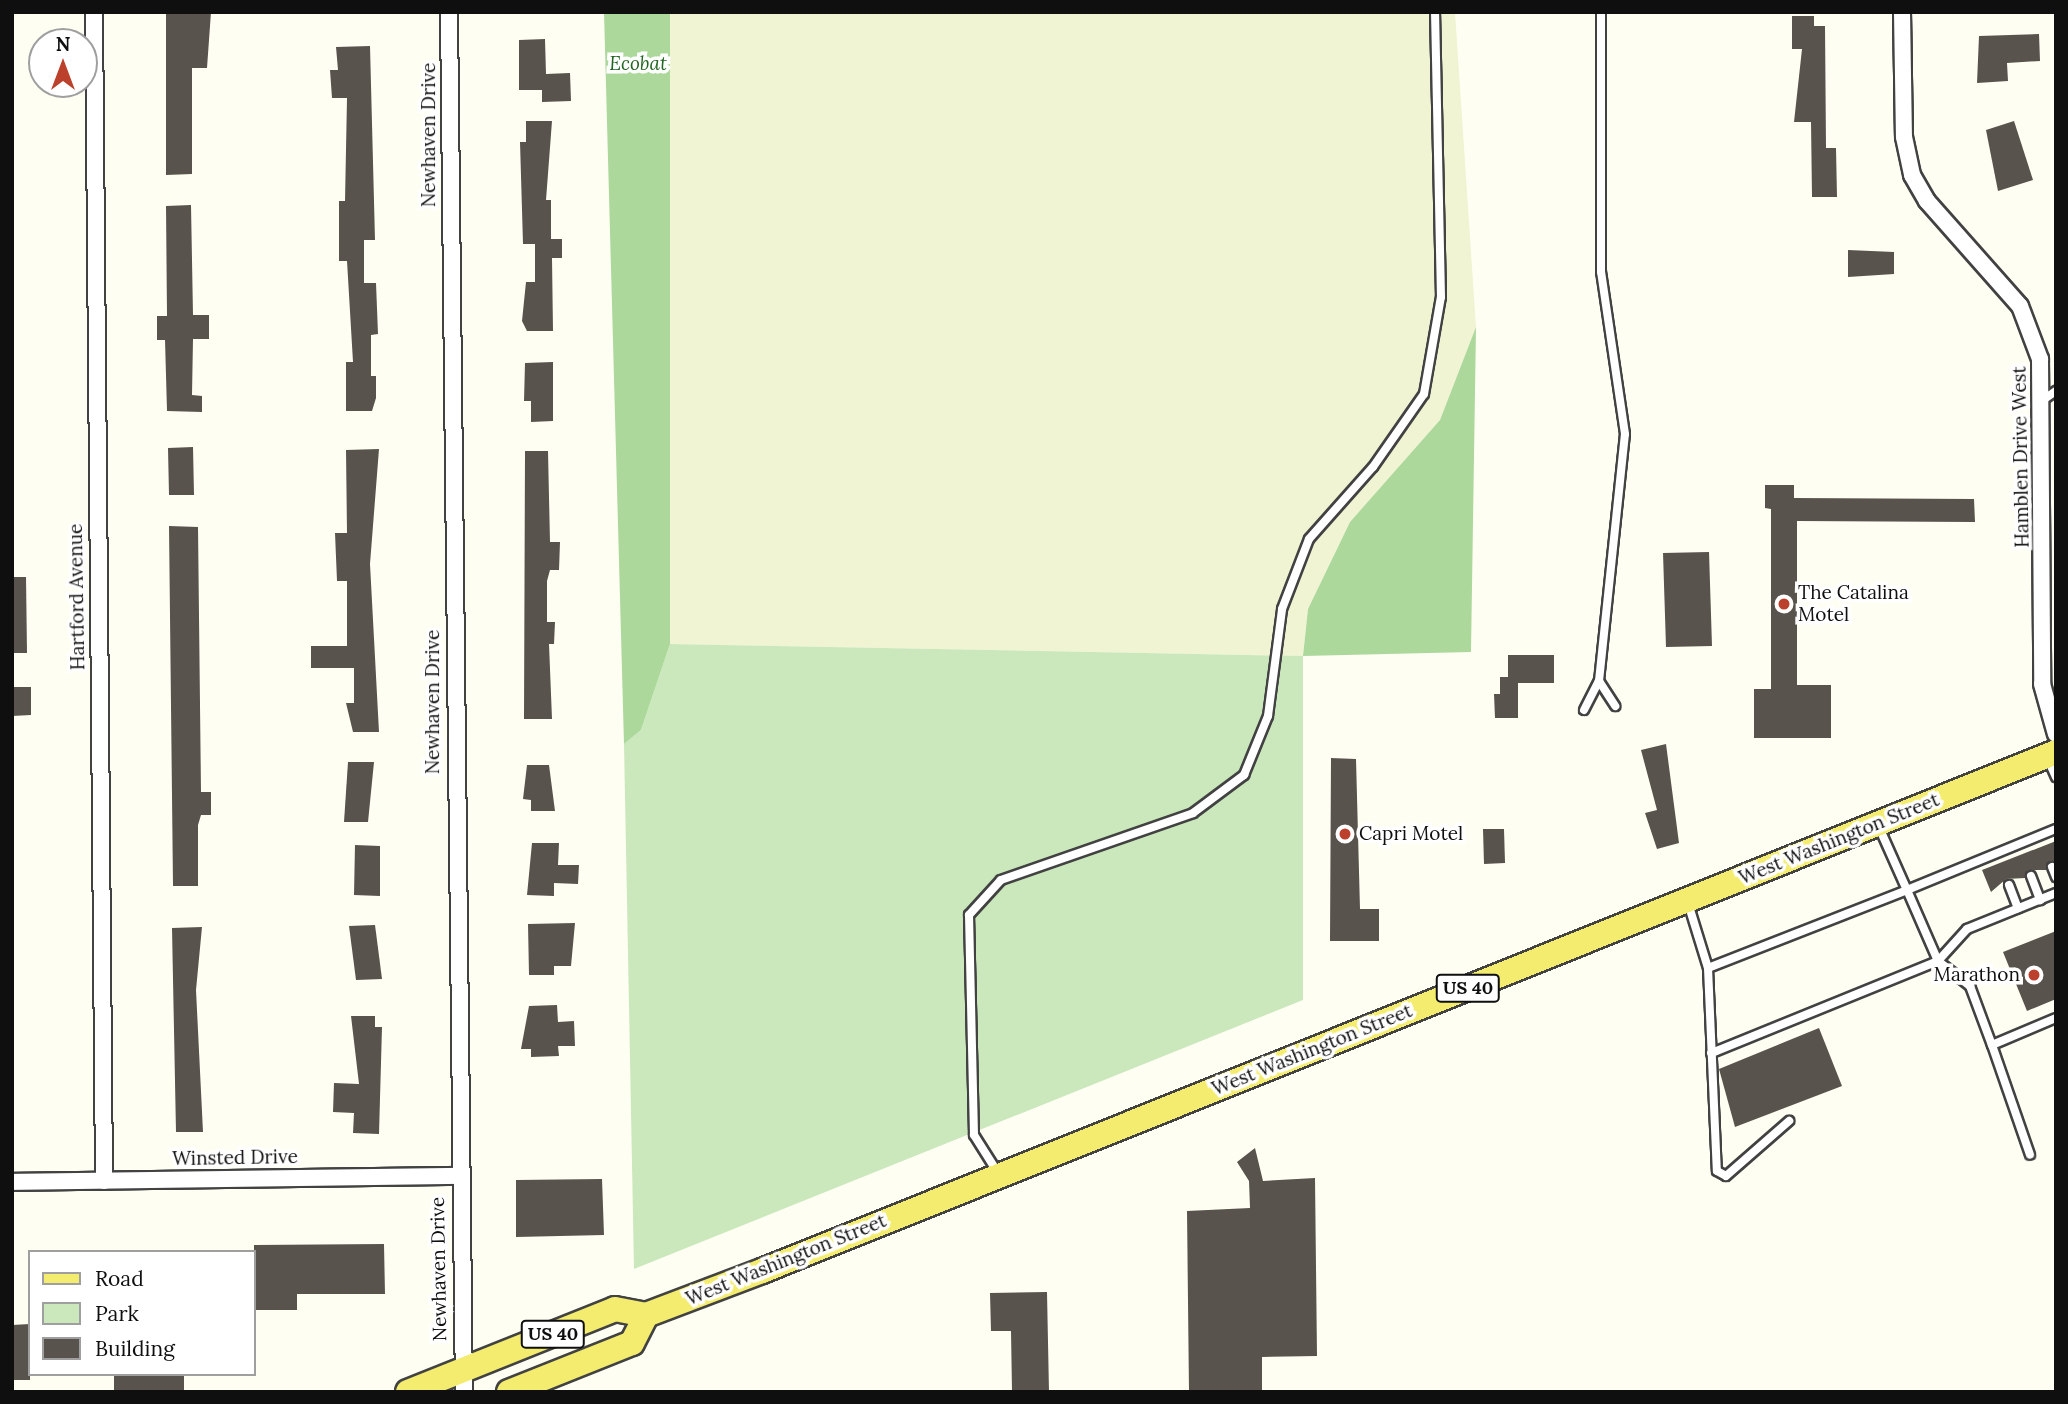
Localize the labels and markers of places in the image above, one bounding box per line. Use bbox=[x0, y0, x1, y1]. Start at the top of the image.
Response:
place label: The Catalina Motel bbox=[1798, 582, 1909, 626]
marker: The Catalina Motel bbox=[1776, 596, 1792, 612]
place label: Capri Motel bbox=[1359, 823, 1463, 845]
marker: Capri Motel bbox=[1337, 826, 1353, 842]
place label: Marathon bbox=[1934, 964, 2020, 986]
marker: Marathon bbox=[2026, 967, 2042, 983]

